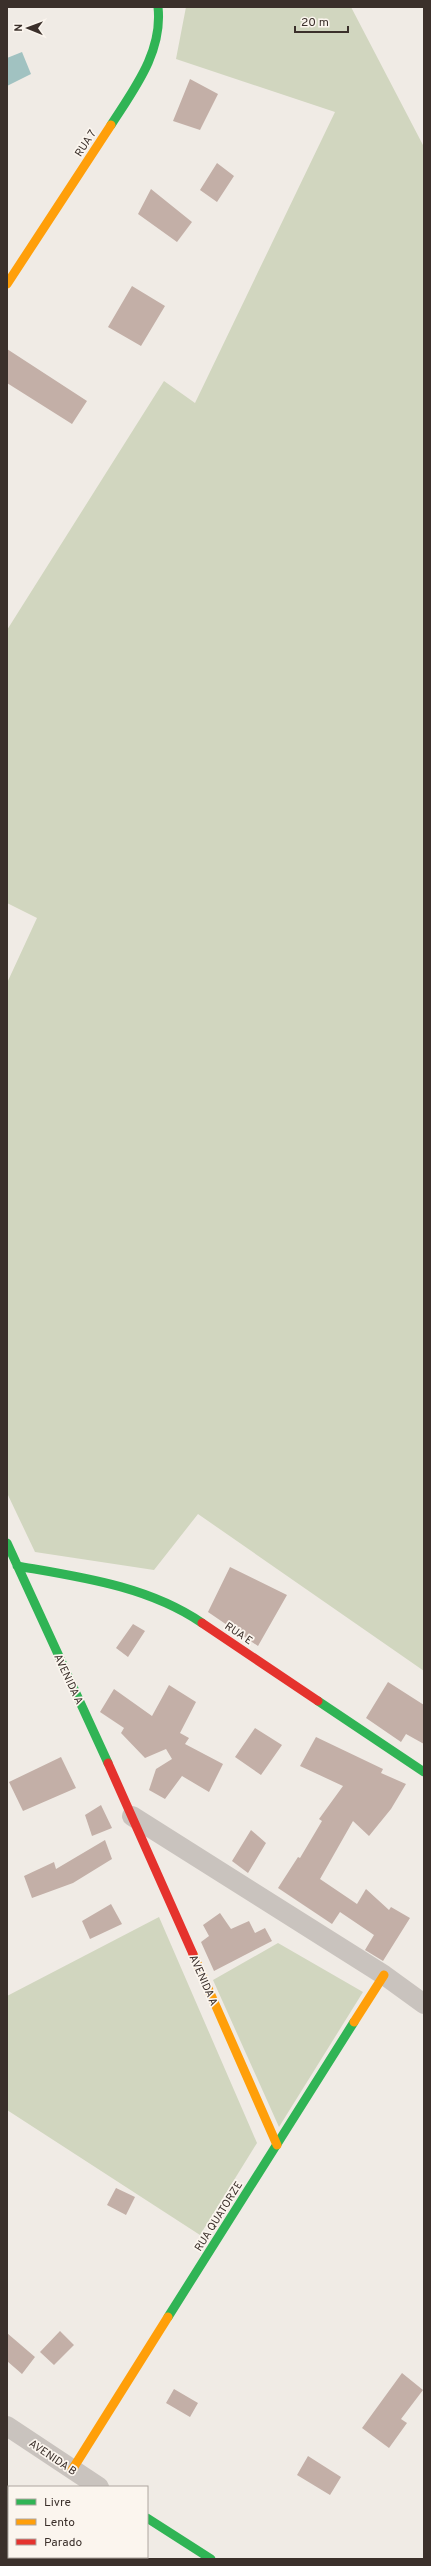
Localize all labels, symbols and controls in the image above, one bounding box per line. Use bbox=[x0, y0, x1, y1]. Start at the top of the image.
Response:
north arrow bbox=[8, 8, 48, 48]
scale bar bbox=[295, 8, 348, 34]
text: 20 m bbox=[301, 15, 329, 31]
text: N bbox=[12, 24, 26, 32]
street label: RUA 7 bbox=[72, 127, 100, 160]
street label: RUA E bbox=[222, 1619, 255, 1648]
street label: AVENIDA A bbox=[50, 1652, 86, 1707]
street label: AVENIDA A bbox=[186, 1953, 221, 2008]
street label: RUA QUATORZE bbox=[192, 2179, 246, 2254]
street label: AVENIDA B bbox=[26, 2437, 79, 2479]
legend bbox=[8, 2486, 148, 2558]
text: Livre bbox=[44, 2495, 71, 2511]
text: Lento bbox=[44, 2515, 75, 2531]
text: Parado bbox=[44, 2535, 82, 2551]

